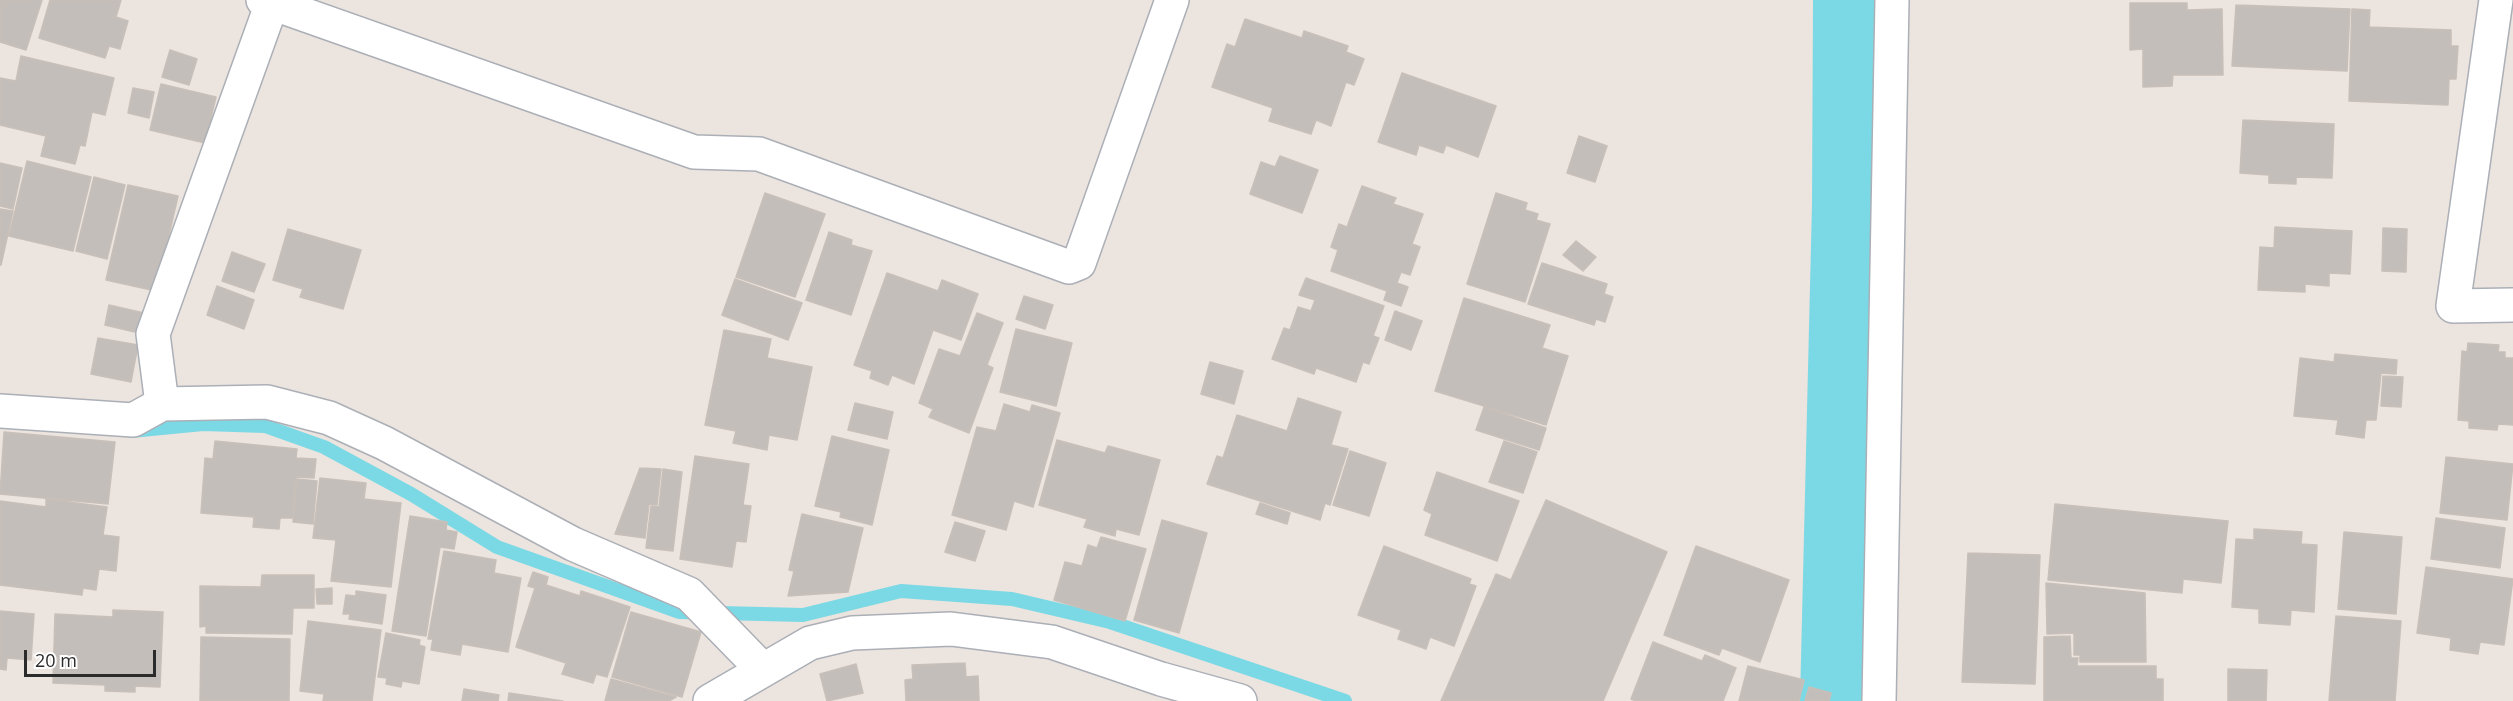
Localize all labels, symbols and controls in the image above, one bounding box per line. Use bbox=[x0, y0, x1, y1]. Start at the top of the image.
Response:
scale bar bbox=[27, 638, 159, 676]
text: 20 m bbox=[35, 648, 77, 672]

